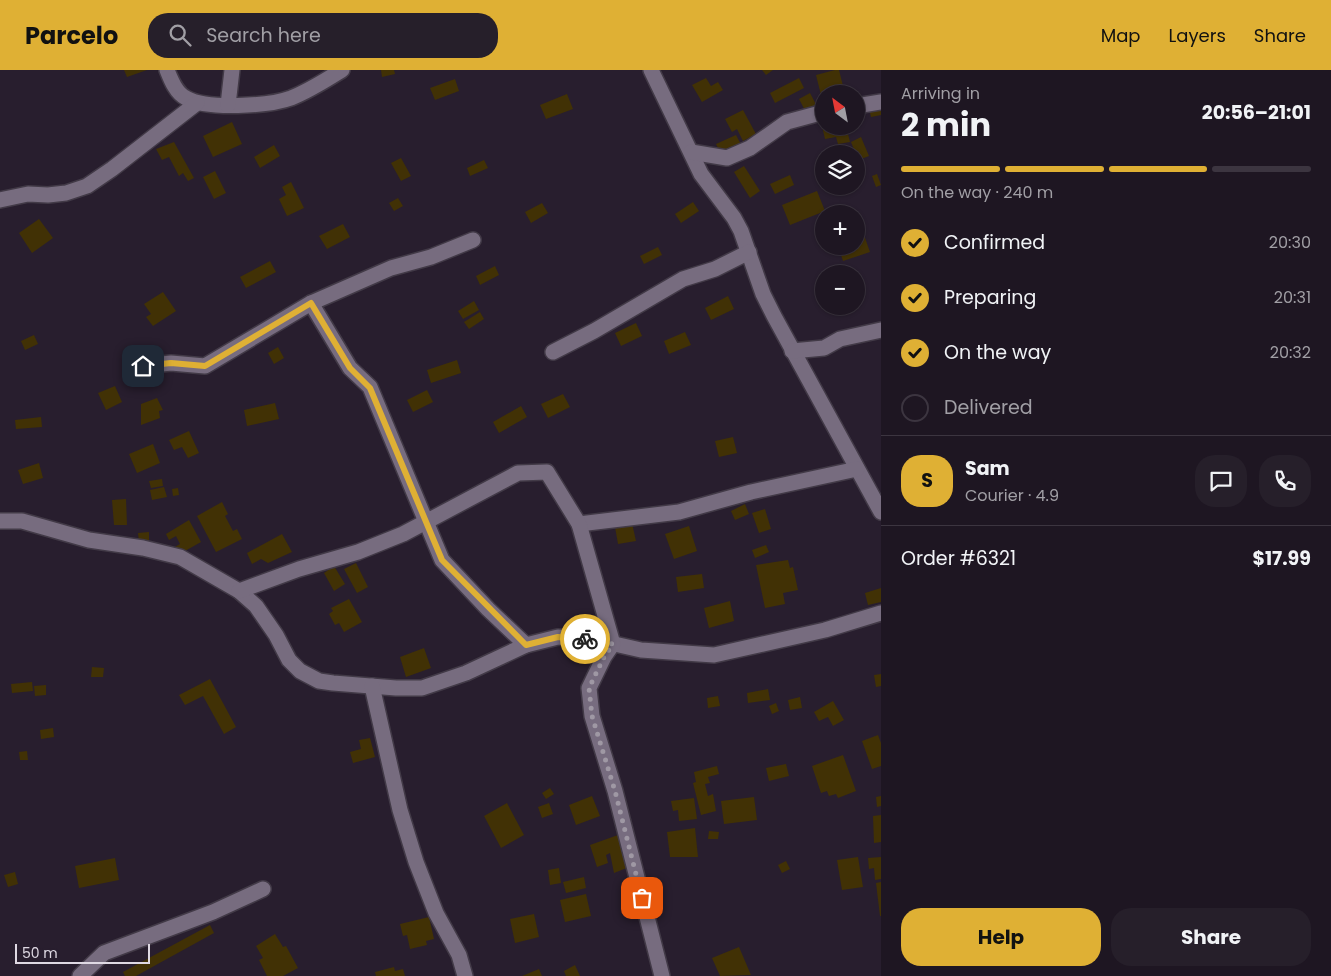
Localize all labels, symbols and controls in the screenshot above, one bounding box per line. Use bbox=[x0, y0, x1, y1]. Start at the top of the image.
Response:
search box bbox=[148, 13, 498, 58]
text: Parcelo bbox=[25, 19, 118, 52]
icon: search bbox=[166, 21, 194, 49]
text: Search here bbox=[206, 22, 321, 49]
text: Map bbox=[1101, 23, 1141, 48]
text: Layers bbox=[1169, 23, 1226, 48]
text: Share bbox=[1254, 23, 1306, 48]
text: Arriving in bbox=[901, 82, 980, 105]
north arrow bbox=[815, 85, 865, 135]
map controls bbox=[815, 85, 865, 315]
text: 20:56–21:01 bbox=[1202, 99, 1311, 126]
text: 2 min bbox=[901, 102, 991, 147]
button: layers bbox=[815, 145, 865, 195]
text: On the way · 240 m bbox=[901, 181, 1053, 204]
button: + bbox=[815, 205, 865, 255]
icon: check bbox=[901, 229, 929, 257]
text: Confirmed bbox=[944, 229, 1045, 256]
text: 20:30 bbox=[1269, 231, 1311, 254]
button: − bbox=[815, 265, 865, 315]
icon: check bbox=[901, 284, 929, 312]
text: Preparing bbox=[944, 284, 1036, 311]
text: 20:31 bbox=[1274, 286, 1311, 309]
icon: check bbox=[901, 339, 929, 367]
text: On the way bbox=[944, 339, 1051, 366]
text: 20:32 bbox=[1270, 341, 1311, 364]
pin bbox=[122, 345, 164, 387]
icon: home bbox=[129, 352, 157, 380]
text: Delivered bbox=[944, 394, 1033, 421]
text: Sam bbox=[965, 455, 1010, 482]
button: chat bbox=[1195, 455, 1247, 507]
button: phone bbox=[1259, 455, 1311, 507]
text: S bbox=[921, 467, 933, 494]
text: Courier · 4.9 bbox=[965, 484, 1059, 507]
text: Order #6321 bbox=[901, 545, 1016, 572]
text: $17.99 bbox=[1252, 545, 1311, 572]
courier bbox=[560, 614, 610, 664]
icon: bike bbox=[571, 625, 599, 653]
pin bbox=[621, 877, 663, 919]
icon: bag bbox=[628, 884, 656, 912]
button: Help bbox=[901, 908, 1101, 966]
button: Share bbox=[1111, 908, 1311, 966]
scale bar bbox=[15, 941, 150, 964]
text: 50 m bbox=[22, 943, 58, 963]

